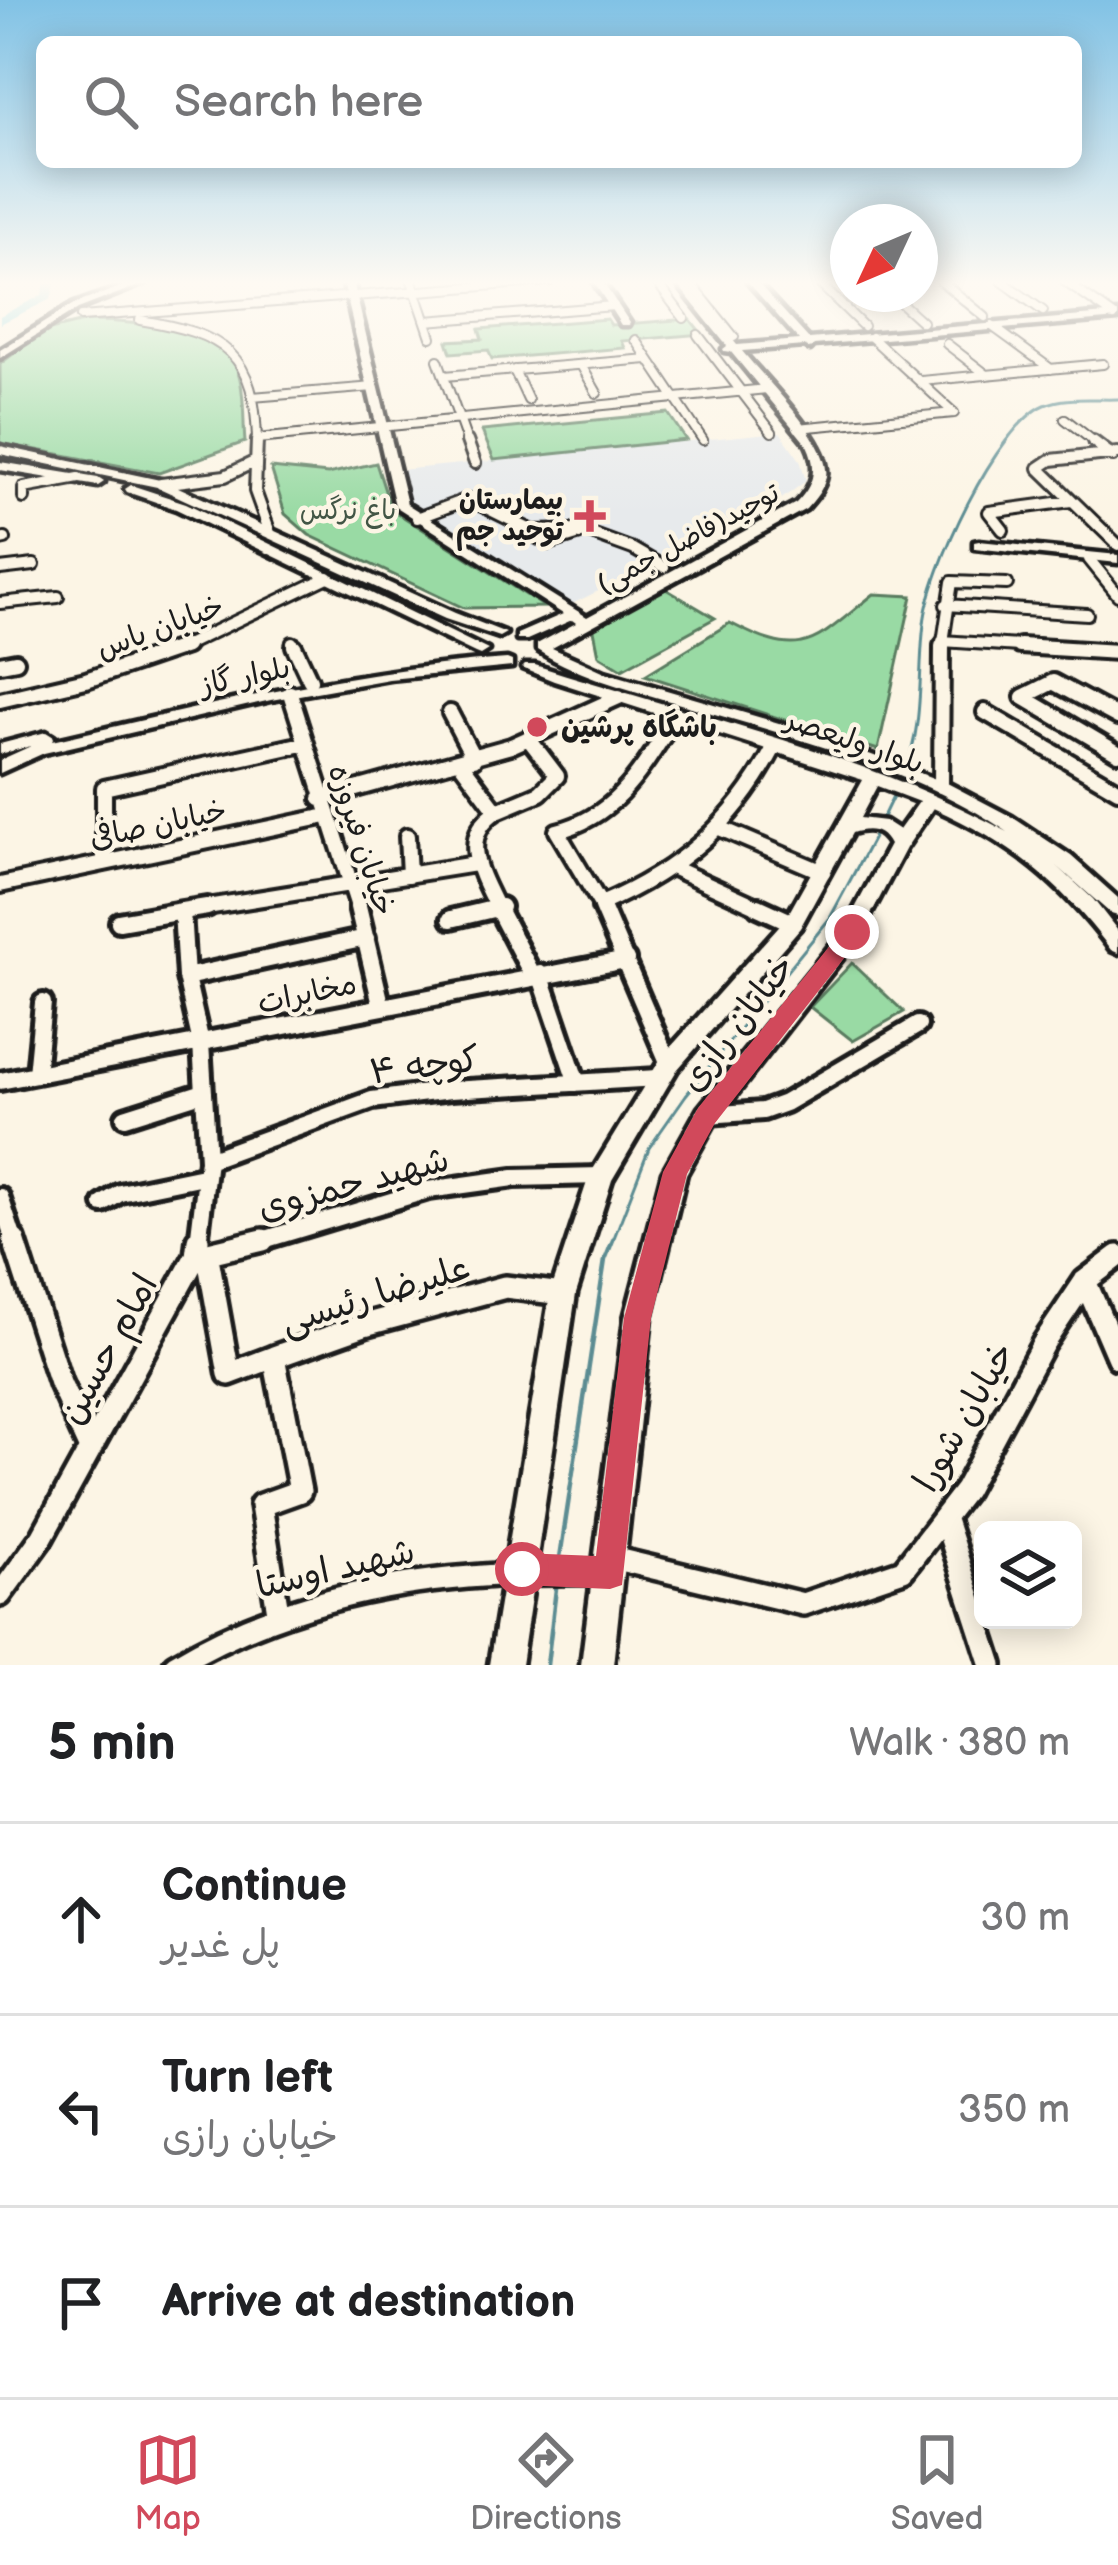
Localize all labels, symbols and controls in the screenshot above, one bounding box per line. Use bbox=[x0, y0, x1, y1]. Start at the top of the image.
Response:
search box bbox=[36, 36, 1082, 168]
icon: search bbox=[78, 69, 144, 135]
text: Search here bbox=[174, 75, 423, 130]
north arrow bbox=[830, 204, 938, 312]
street label: توحید(فاضل جمی) bbox=[592, 477, 786, 600]
place label: بیمارستان توحید جم bbox=[456, 485, 564, 551]
park label: باغ نرگس bbox=[300, 494, 396, 529]
marker: بیمارستان توحید جم bbox=[574, 500, 606, 532]
street label: خیابان یاس bbox=[92, 588, 229, 668]
street label: بلوار گاز bbox=[194, 650, 294, 705]
street label: بلوار ولیعصر bbox=[778, 701, 928, 782]
place label: باشگاه پرشین bbox=[561, 708, 717, 746]
marker: باشگاه پرشین bbox=[524, 714, 550, 740]
street label: خیابان فیروزه bbox=[320, 760, 402, 920]
street label: خیابان صافی bbox=[86, 791, 230, 857]
route end bbox=[825, 905, 879, 959]
street label: خیابان رازی bbox=[671, 946, 805, 1101]
street label: مخابرات bbox=[254, 966, 360, 1022]
street label: کوچه ۴ bbox=[367, 1038, 482, 1095]
street label: شهید حمزوی bbox=[253, 1138, 454, 1231]
street label: علیرضا رئیسی bbox=[276, 1246, 475, 1344]
street label: امام حسین bbox=[50, 1267, 171, 1434]
street label: خیابان شورا bbox=[905, 1335, 1025, 1500]
map controls bbox=[974, 1521, 1082, 1629]
button: layers bbox=[974, 1521, 1082, 1629]
street label: شهید اوستا bbox=[252, 1530, 419, 1609]
route start bbox=[495, 1542, 549, 1596]
text: 5 min bbox=[48, 1713, 176, 1774]
text: Walk · 380 m bbox=[849, 1720, 1070, 1767]
text: Continue bbox=[162, 1859, 347, 1914]
icon: ahead bbox=[48, 1886, 114, 1952]
text: 30 m bbox=[980, 1895, 1070, 1942]
text: پل غدیر bbox=[162, 1922, 280, 1969]
text: Turn left bbox=[162, 2051, 333, 2106]
icon: left bbox=[48, 2078, 114, 2144]
text: 350 m bbox=[958, 2087, 1070, 2134]
text: خیابان رازی bbox=[162, 2114, 338, 2161]
icon: arrive bbox=[48, 2270, 114, 2336]
text: Arrive at destination bbox=[162, 2275, 575, 2330]
tab: Map bbox=[135, 2427, 201, 2539]
tab: Directions bbox=[470, 2427, 622, 2539]
tab: Saved bbox=[891, 2427, 983, 2539]

